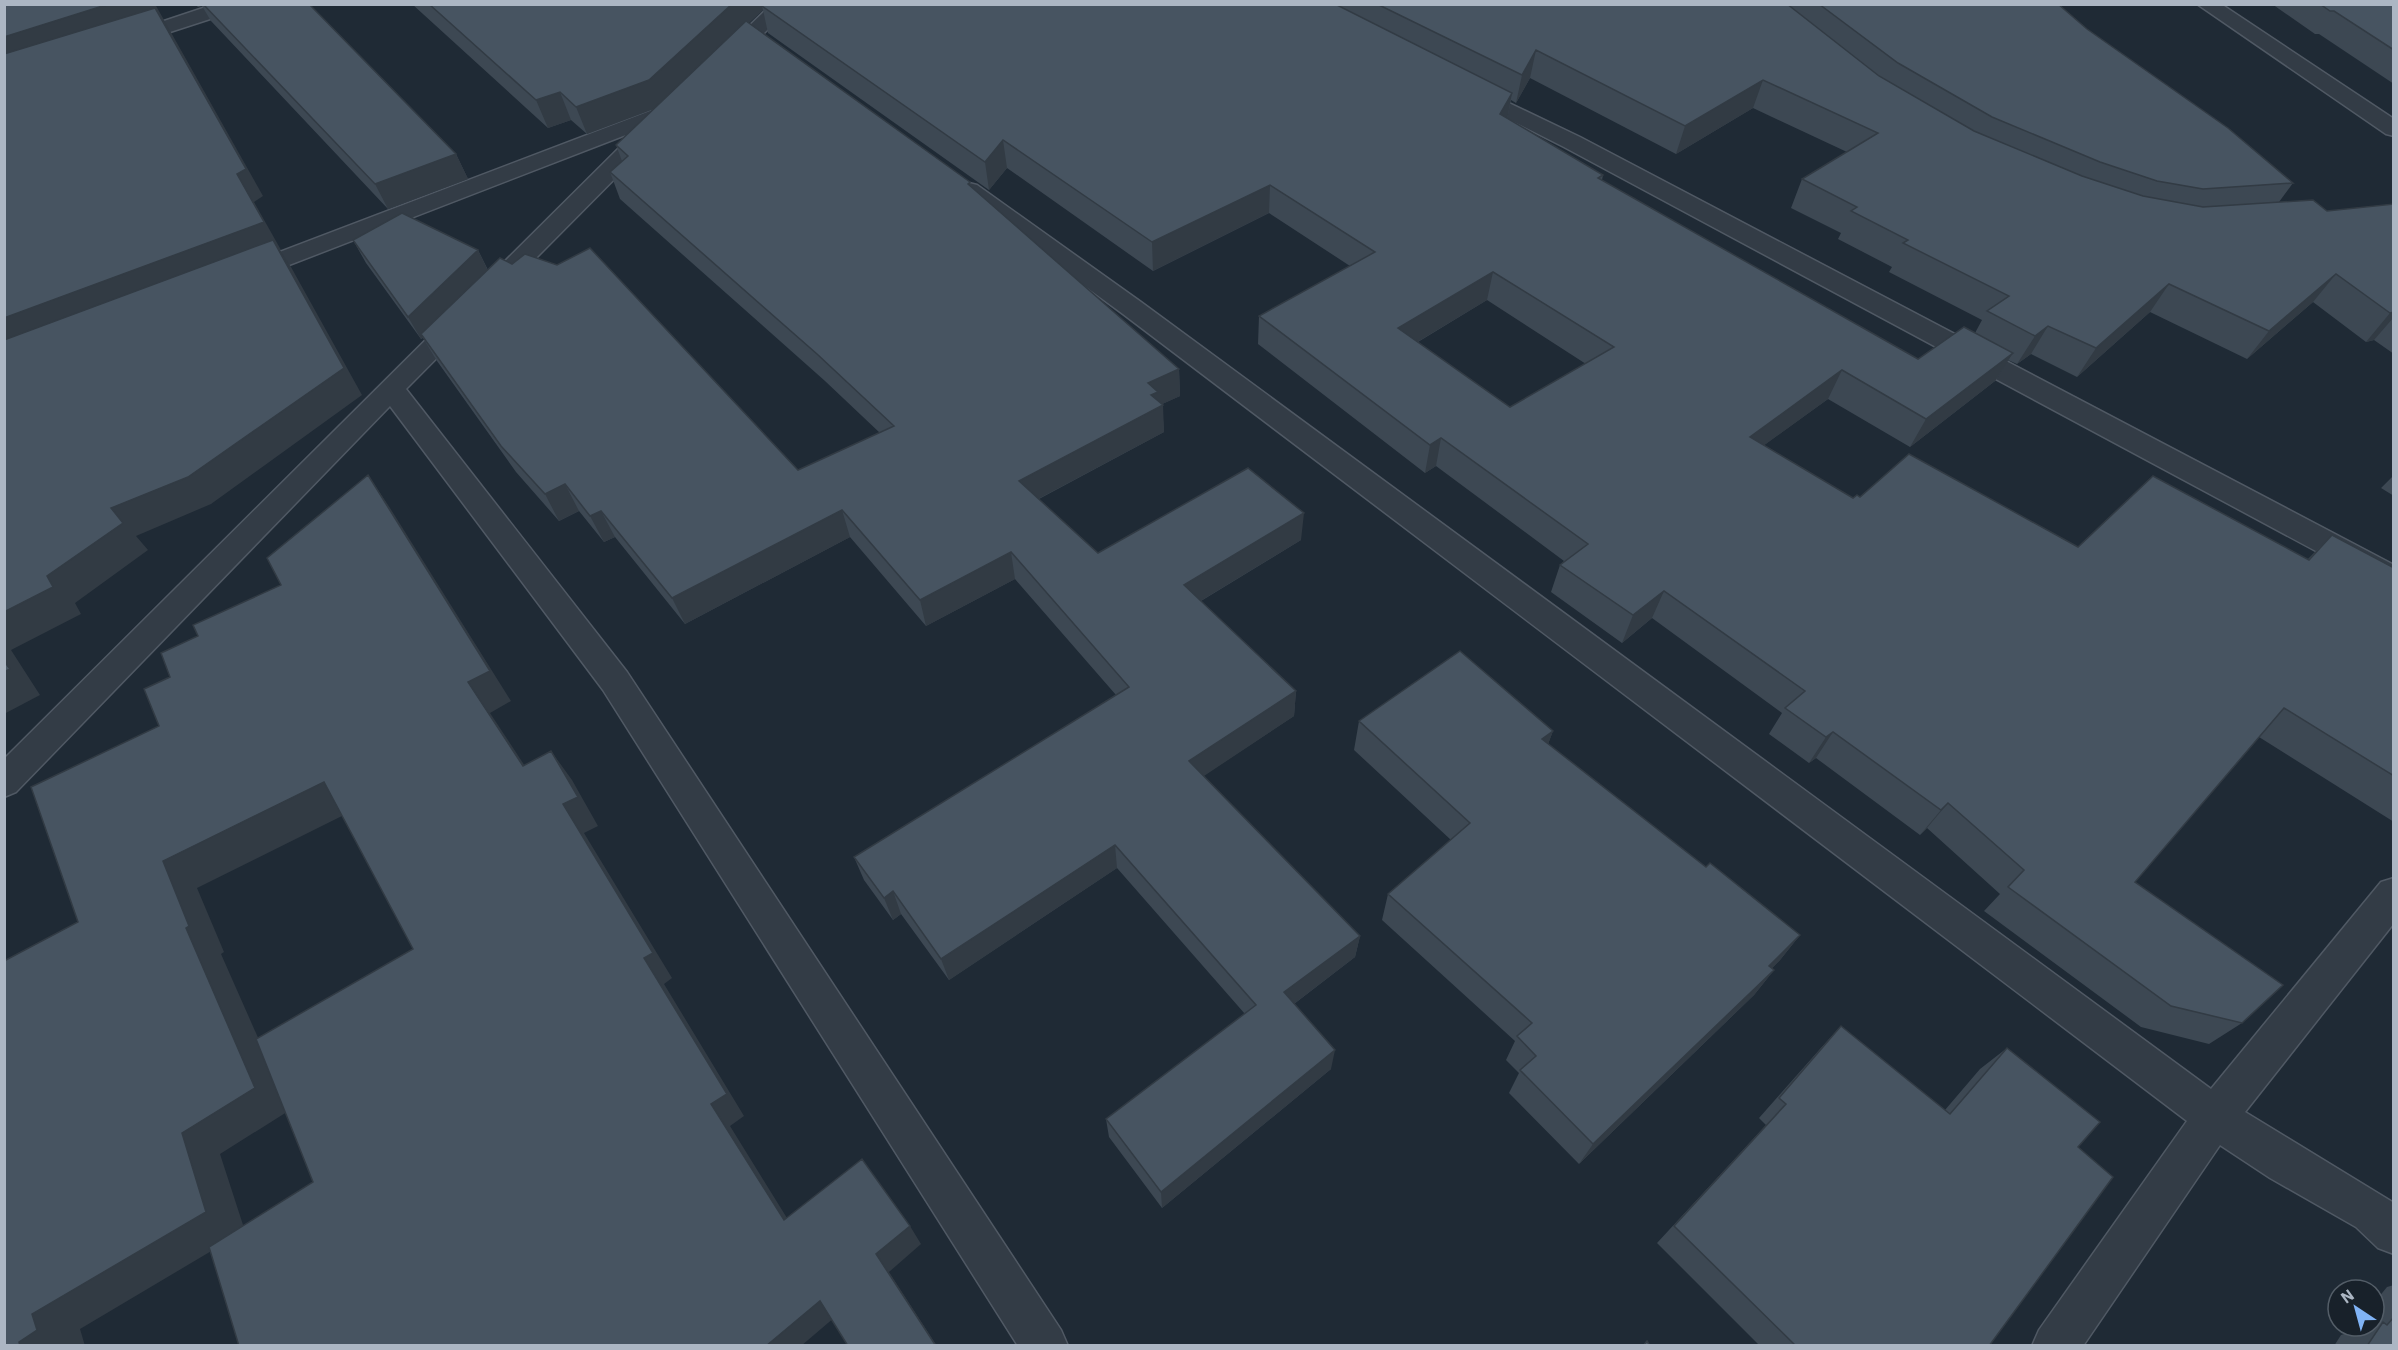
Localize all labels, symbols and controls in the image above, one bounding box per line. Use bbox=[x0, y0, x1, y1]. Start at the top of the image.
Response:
north arrow bbox=[2326, 1278, 2386, 1338]
text: N bbox=[2337, 1284, 2358, 1307]

